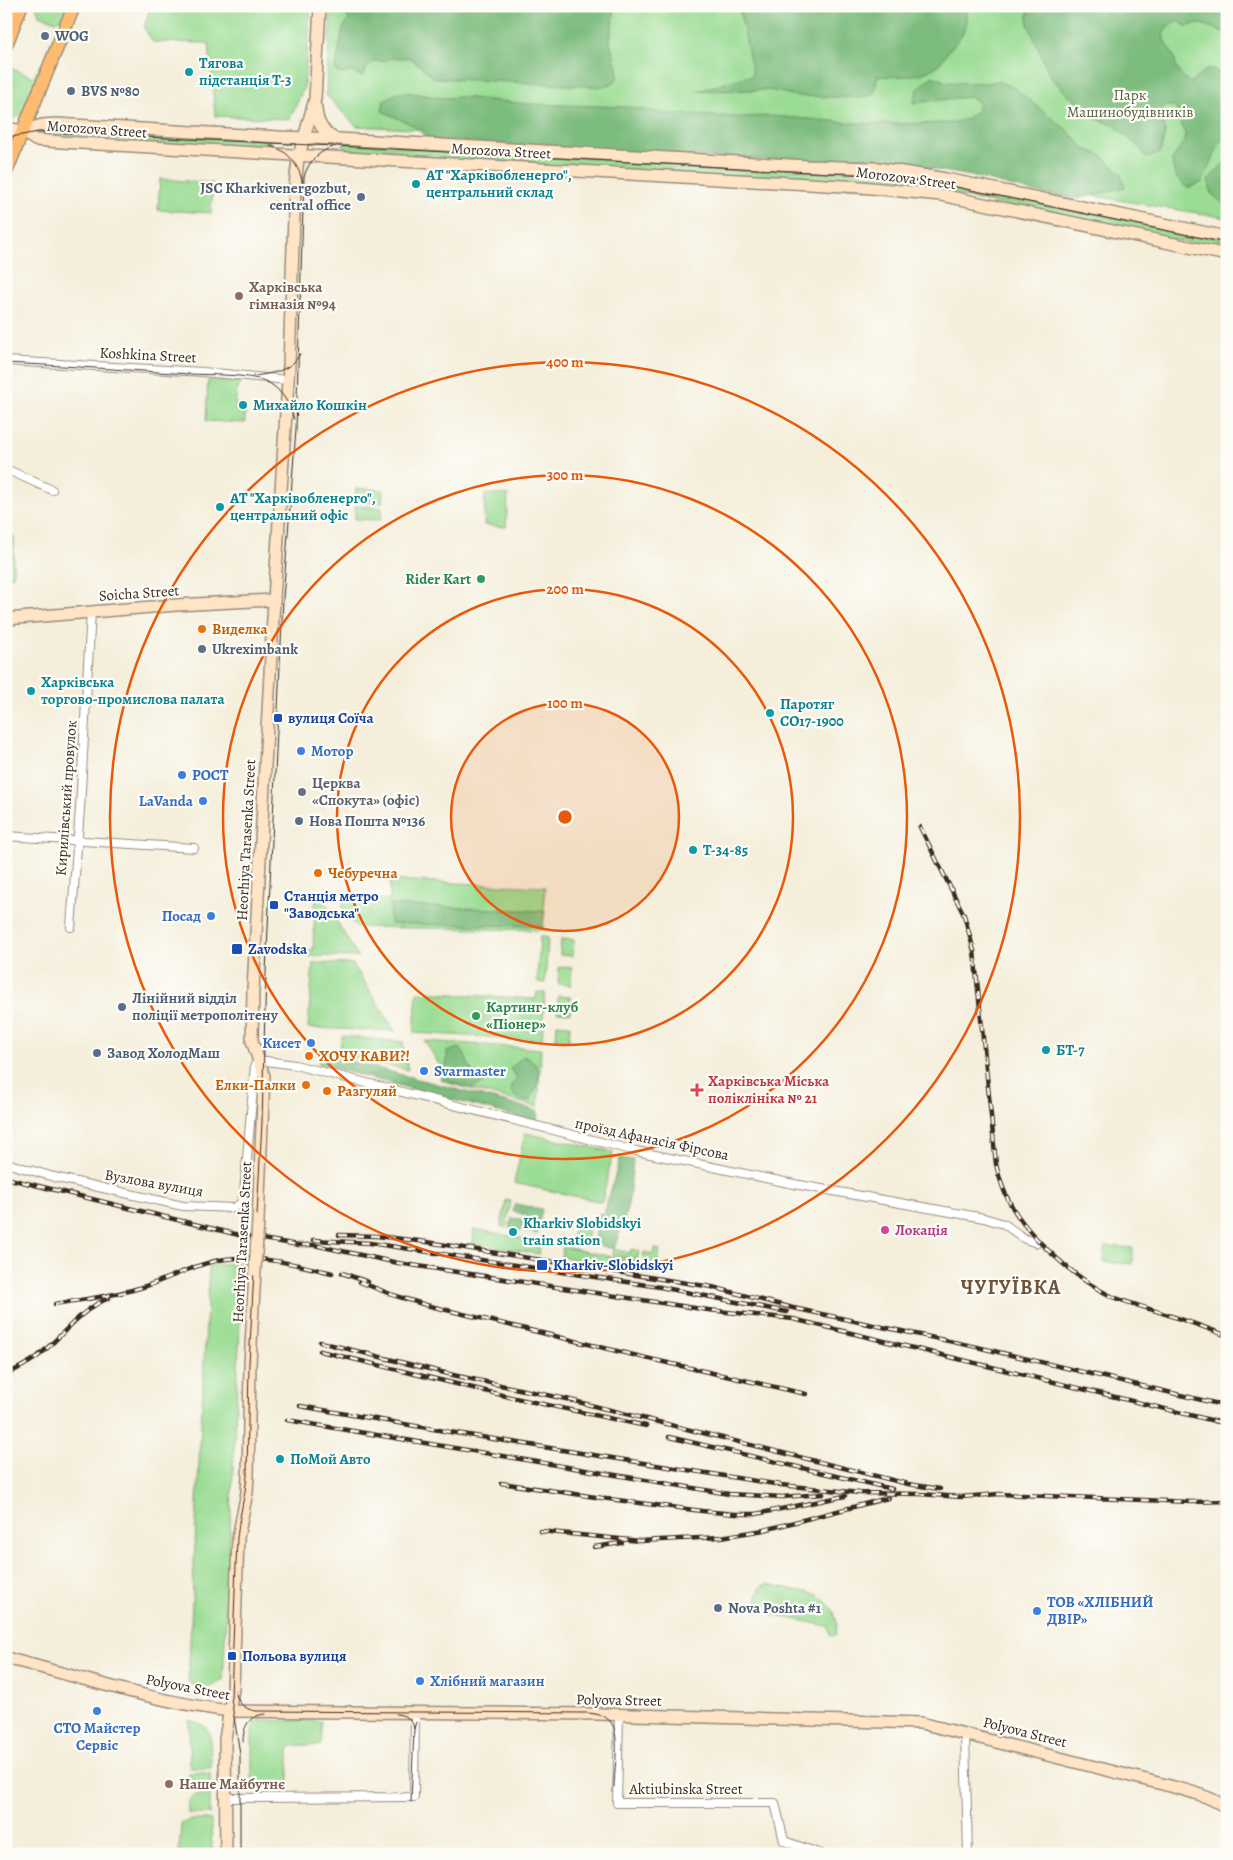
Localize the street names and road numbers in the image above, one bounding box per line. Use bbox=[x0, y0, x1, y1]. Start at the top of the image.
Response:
street label: Morozova Street bbox=[46, 116, 148, 142]
street label: Morozova Street bbox=[450, 138, 552, 164]
street label: Morozova Street bbox=[855, 162, 957, 194]
street label: Koshkina Street bbox=[99, 342, 197, 368]
street label: Soicha Street bbox=[98, 580, 180, 606]
street label: Кирилівський провулок bbox=[51, 719, 81, 877]
street label: Heorhiya Tarasenka Street bbox=[232, 759, 260, 921]
street label: проїзд Афанасія Фірсова bbox=[573, 1113, 731, 1165]
street label: Heorhiya Tarasenka Street bbox=[228, 1161, 256, 1323]
street label: Вузлова вулиця bbox=[103, 1164, 205, 1202]
street label: Polyova Street bbox=[144, 1669, 232, 1705]
street label: Polyova Street bbox=[576, 1689, 662, 1711]
street label: Polyova Street bbox=[981, 1712, 1069, 1752]
street label: Aktiubinska Street bbox=[628, 1779, 743, 1799]

